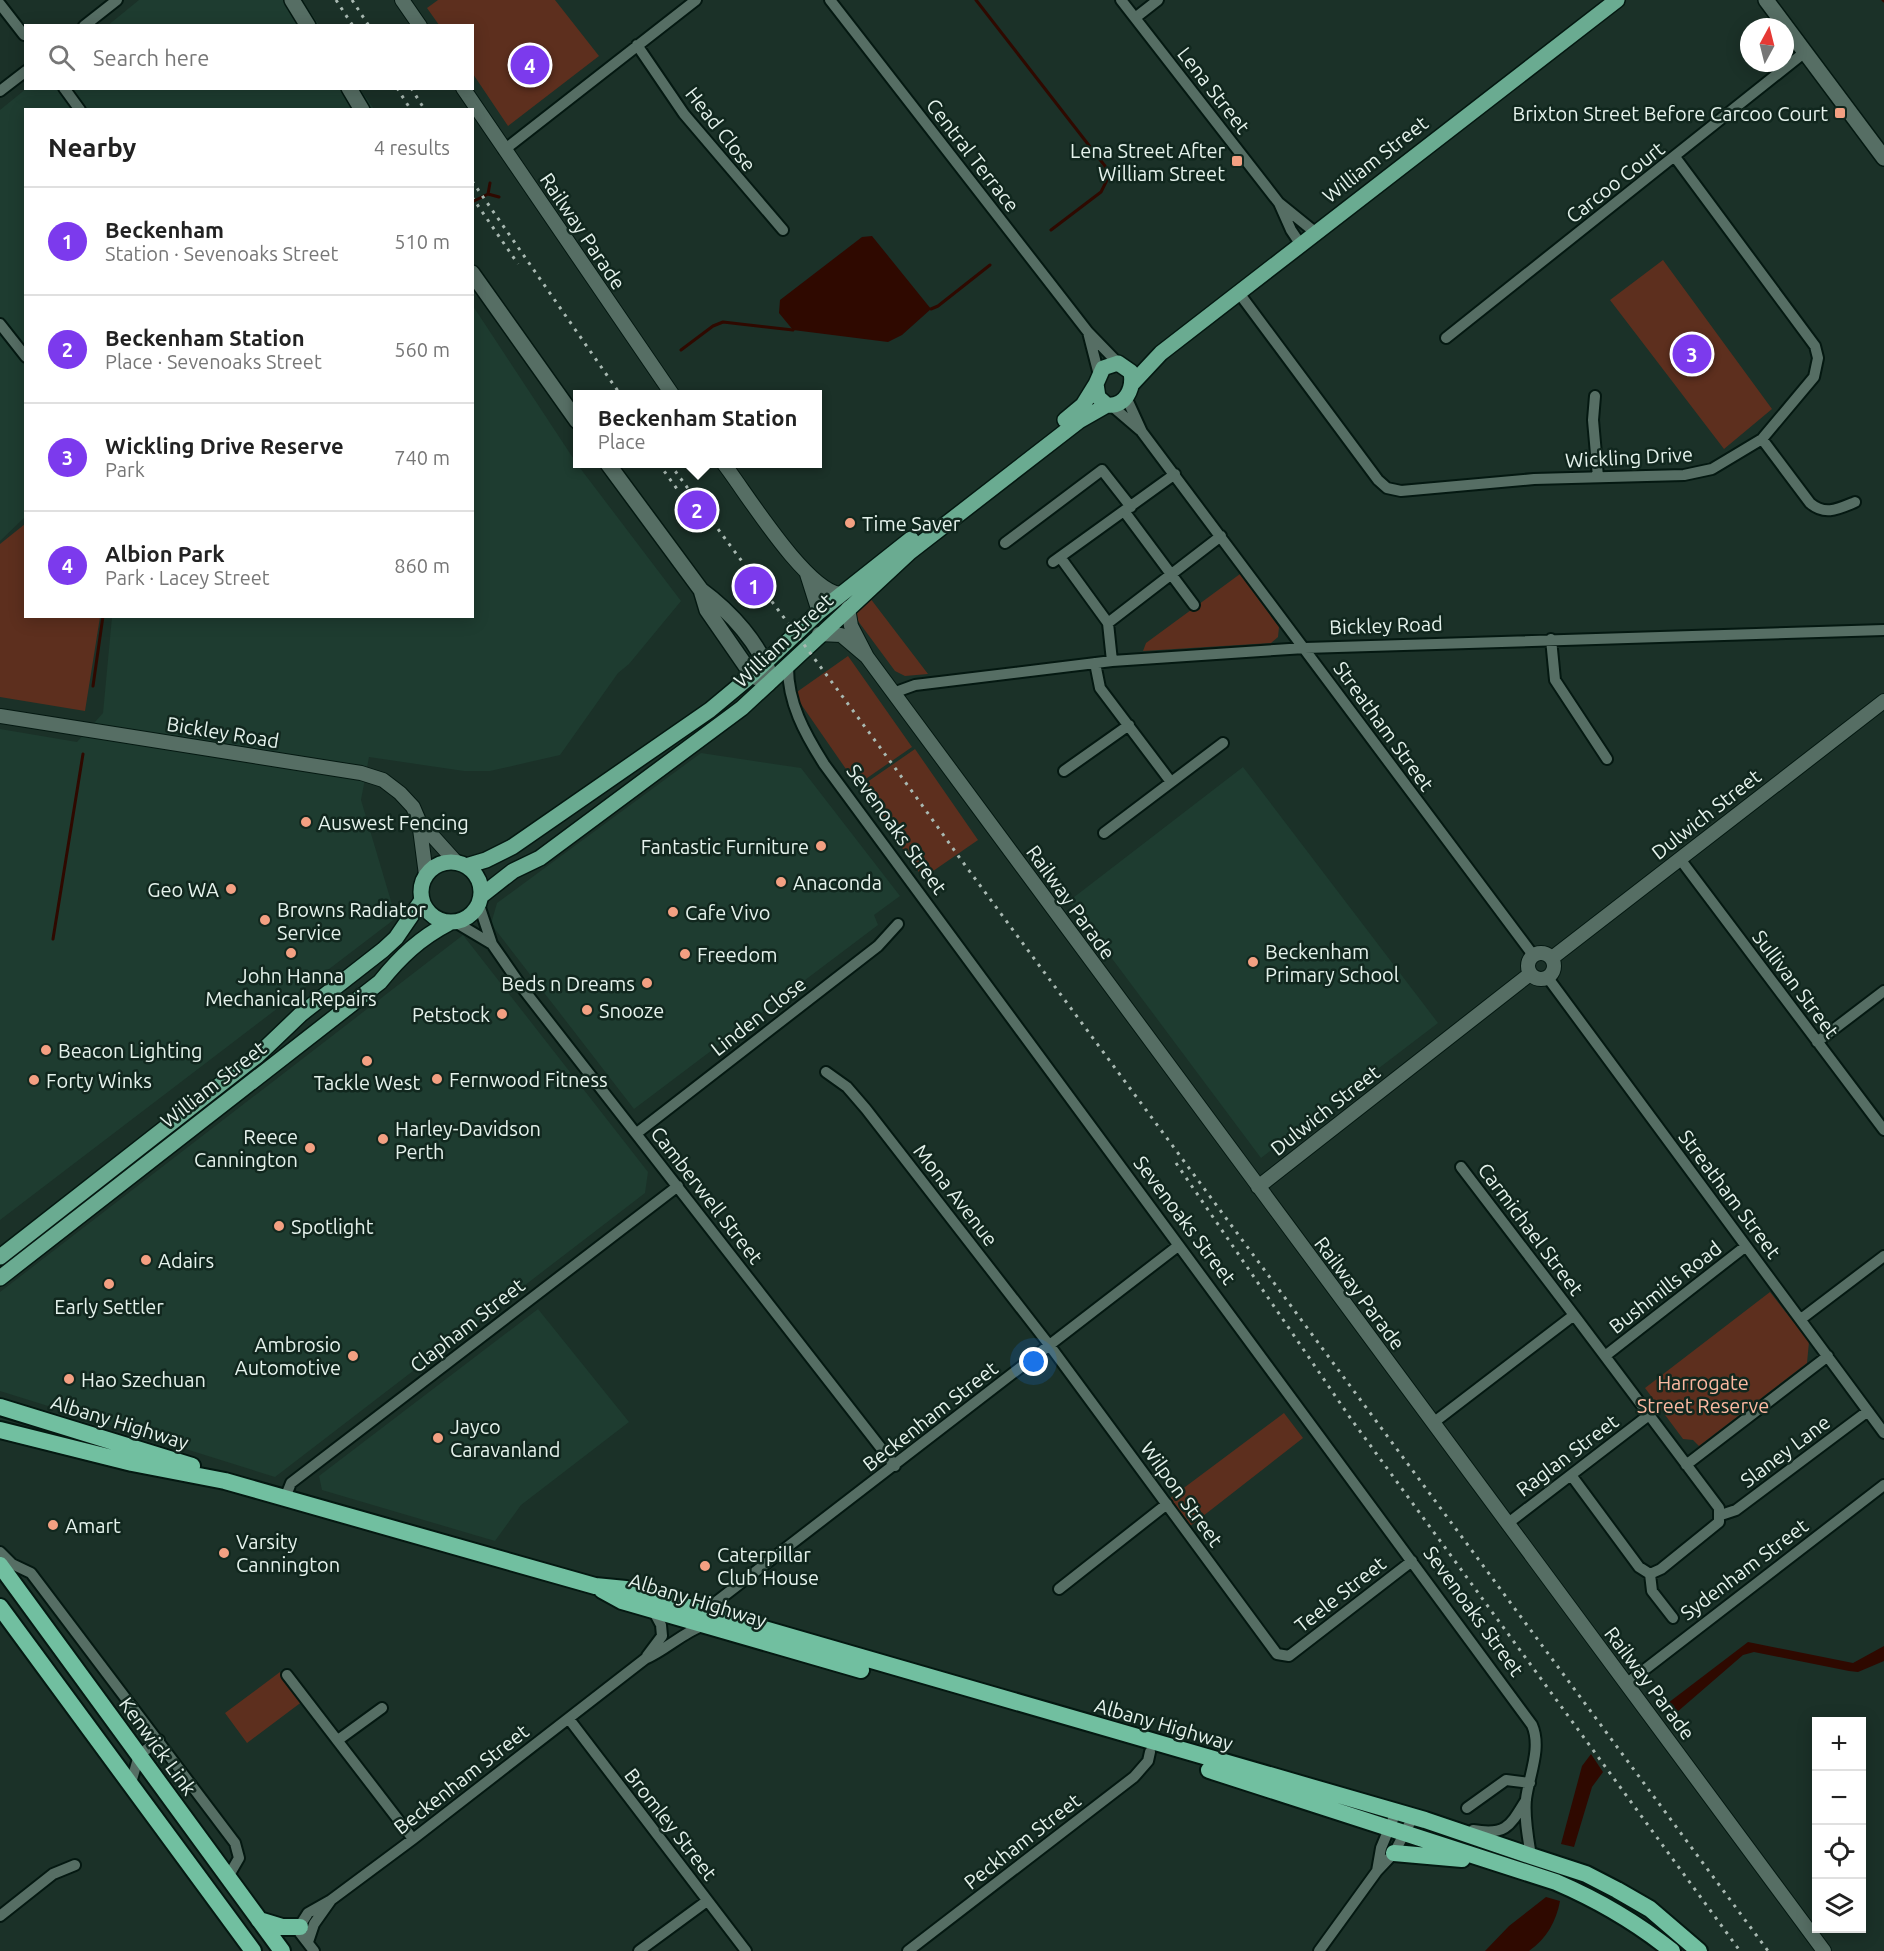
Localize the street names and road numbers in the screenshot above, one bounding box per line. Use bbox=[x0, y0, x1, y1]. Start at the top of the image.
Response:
street label: Lena Street bbox=[1173, 42, 1255, 138]
street label: Head Close bbox=[681, 82, 761, 176]
street label: Central Terrace bbox=[922, 94, 1024, 216]
street label: William Street bbox=[1318, 111, 1432, 207]
street label: Carcoo Court bbox=[1561, 136, 1669, 227]
street label: Railway Parade bbox=[536, 168, 630, 294]
street label: Wickling Drive bbox=[1564, 442, 1694, 472]
street label: William Street bbox=[729, 588, 837, 692]
street label: Bickley Road bbox=[1329, 612, 1443, 638]
street label: Streatham Street bbox=[1329, 657, 1439, 795]
street label: Bickley Road bbox=[165, 712, 281, 752]
street label: Sevenoaks Street bbox=[842, 760, 952, 899]
street label: Dulwich Street bbox=[1647, 764, 1765, 864]
street label: Railway Parade bbox=[1022, 840, 1120, 964]
street label: Sullivan Street bbox=[1748, 926, 1844, 1043]
street label: Linden Close bbox=[706, 972, 810, 1060]
street label: William Street bbox=[156, 1036, 270, 1132]
street label: Dulwich Street bbox=[1266, 1060, 1384, 1160]
street label: Camberwell Street bbox=[646, 1122, 768, 1268]
street label: Streatham Street bbox=[1674, 1125, 1786, 1263]
street label: Mona Avenue bbox=[909, 1140, 1003, 1250]
street label: Sevenoaks Street bbox=[1129, 1151, 1241, 1289]
street label: Carmichael Street bbox=[1474, 1158, 1588, 1300]
street label: Railway Parade bbox=[1310, 1232, 1410, 1354]
street label: Bushmills Road bbox=[1604, 1236, 1726, 1338]
street label: Clapham Street bbox=[405, 1273, 529, 1377]
street label: Beckenham Street bbox=[858, 1356, 1002, 1476]
street label: Albany Highway bbox=[48, 1390, 192, 1454]
street label: Raglan Street bbox=[1512, 1409, 1623, 1501]
street label: Slaney Lane bbox=[1736, 1410, 1834, 1492]
street label: Wilpon Street bbox=[1136, 1437, 1228, 1551]
street label: Sydenham Street bbox=[1676, 1514, 1812, 1624]
street label: Sevenoaks Street bbox=[1419, 1542, 1529, 1681]
street label: Teele Street bbox=[1290, 1551, 1390, 1637]
street label: Albany Highway bbox=[626, 1568, 770, 1632]
street label: Railway Parade bbox=[1600, 1622, 1700, 1744]
street label: Kenwick Link bbox=[115, 1693, 201, 1799]
street label: Albany Highway bbox=[1092, 1693, 1236, 1755]
street label: Beckenham Street bbox=[389, 1719, 533, 1839]
street label: Bromley Street bbox=[620, 1764, 722, 1885]
street label: Peckham Street bbox=[959, 1788, 1085, 1894]

